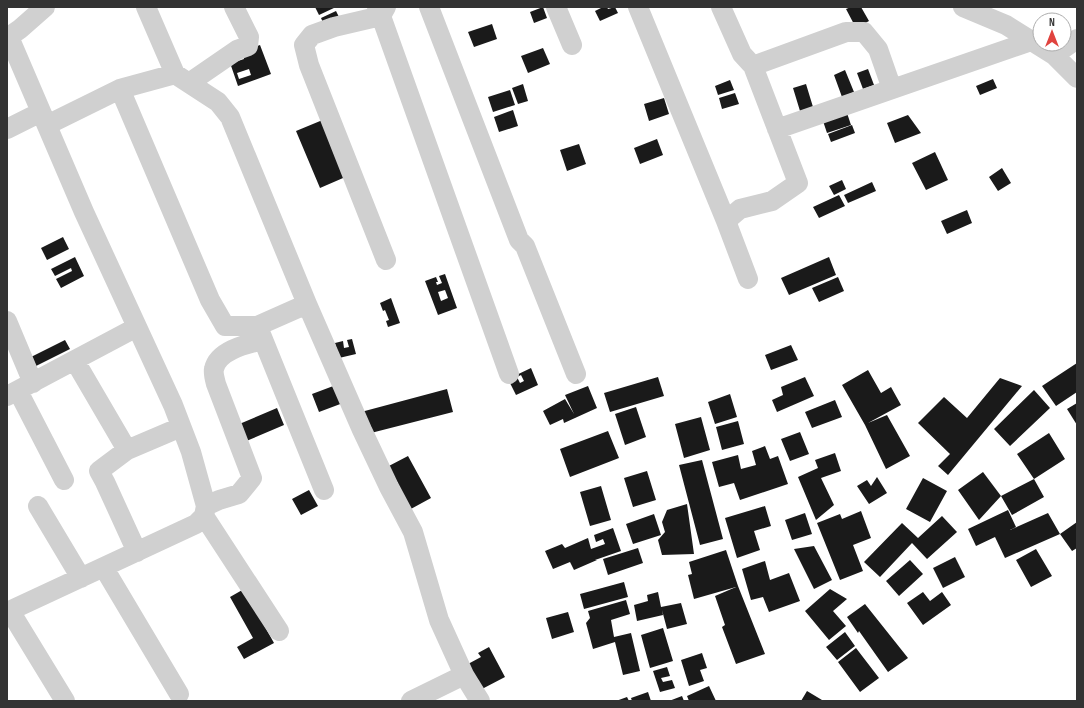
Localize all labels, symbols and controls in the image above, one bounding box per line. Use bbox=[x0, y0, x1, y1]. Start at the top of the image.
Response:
north arrow bbox=[1032, 12, 1072, 52]
text: N bbox=[1049, 16, 1055, 29]

